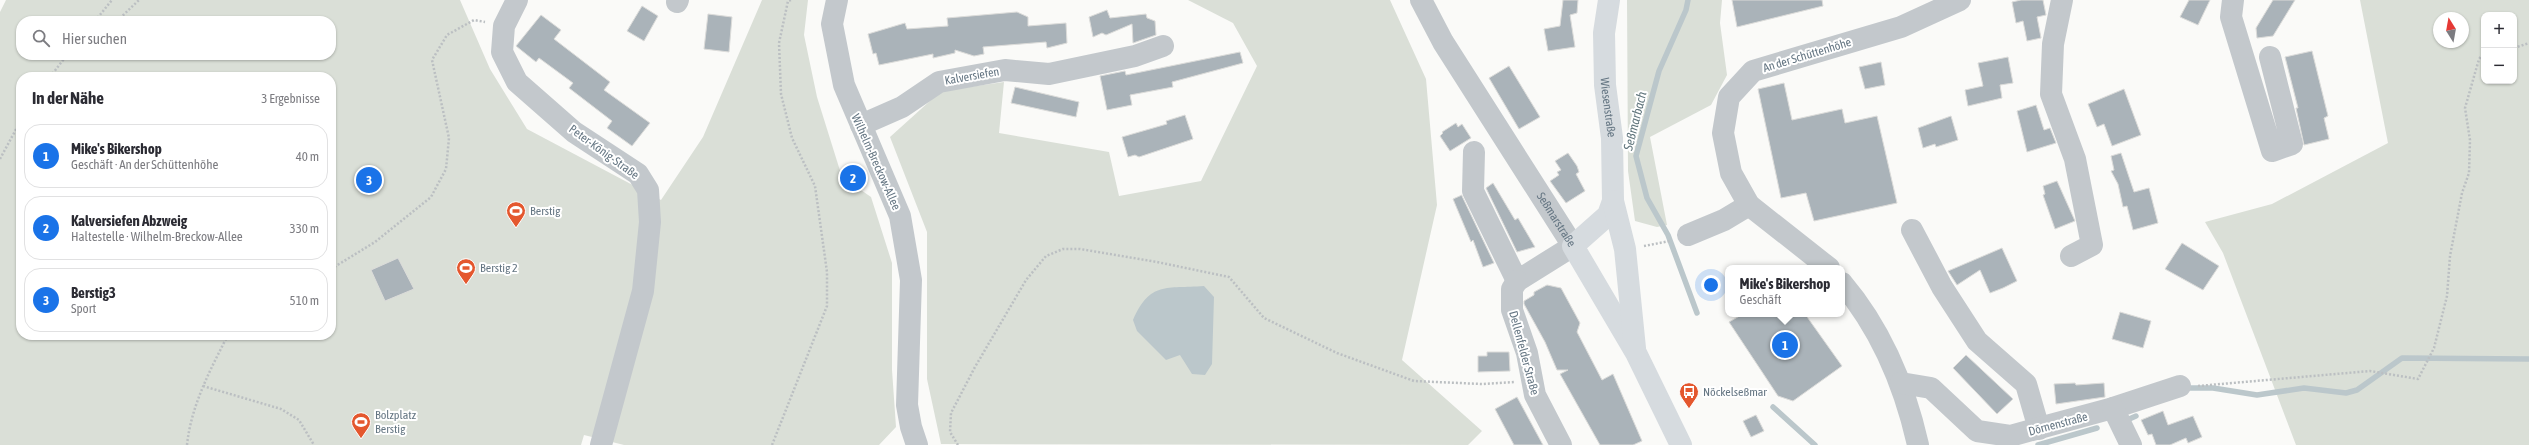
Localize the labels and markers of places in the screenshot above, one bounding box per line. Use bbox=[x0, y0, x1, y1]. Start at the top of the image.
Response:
pin: 2 bbox=[840, 163, 866, 193]
pin: 3 bbox=[356, 165, 382, 195]
sports icon: Berstig bbox=[505, 200, 527, 228]
place label: Berstig bbox=[530, 204, 561, 218]
sports icon: Berstig 2 bbox=[455, 257, 477, 285]
place label: Berstig 2 bbox=[480, 261, 518, 275]
pin: 1 bbox=[1772, 330, 1798, 360]
bus stop icon: Nöckelseßmar bbox=[1678, 381, 1700, 409]
place label: Nöckelseßmar bbox=[1703, 385, 1767, 399]
place label: Bolzplatz Berstig bbox=[375, 408, 417, 436]
sports icon: Bolzplatz Berstig bbox=[350, 411, 372, 439]

